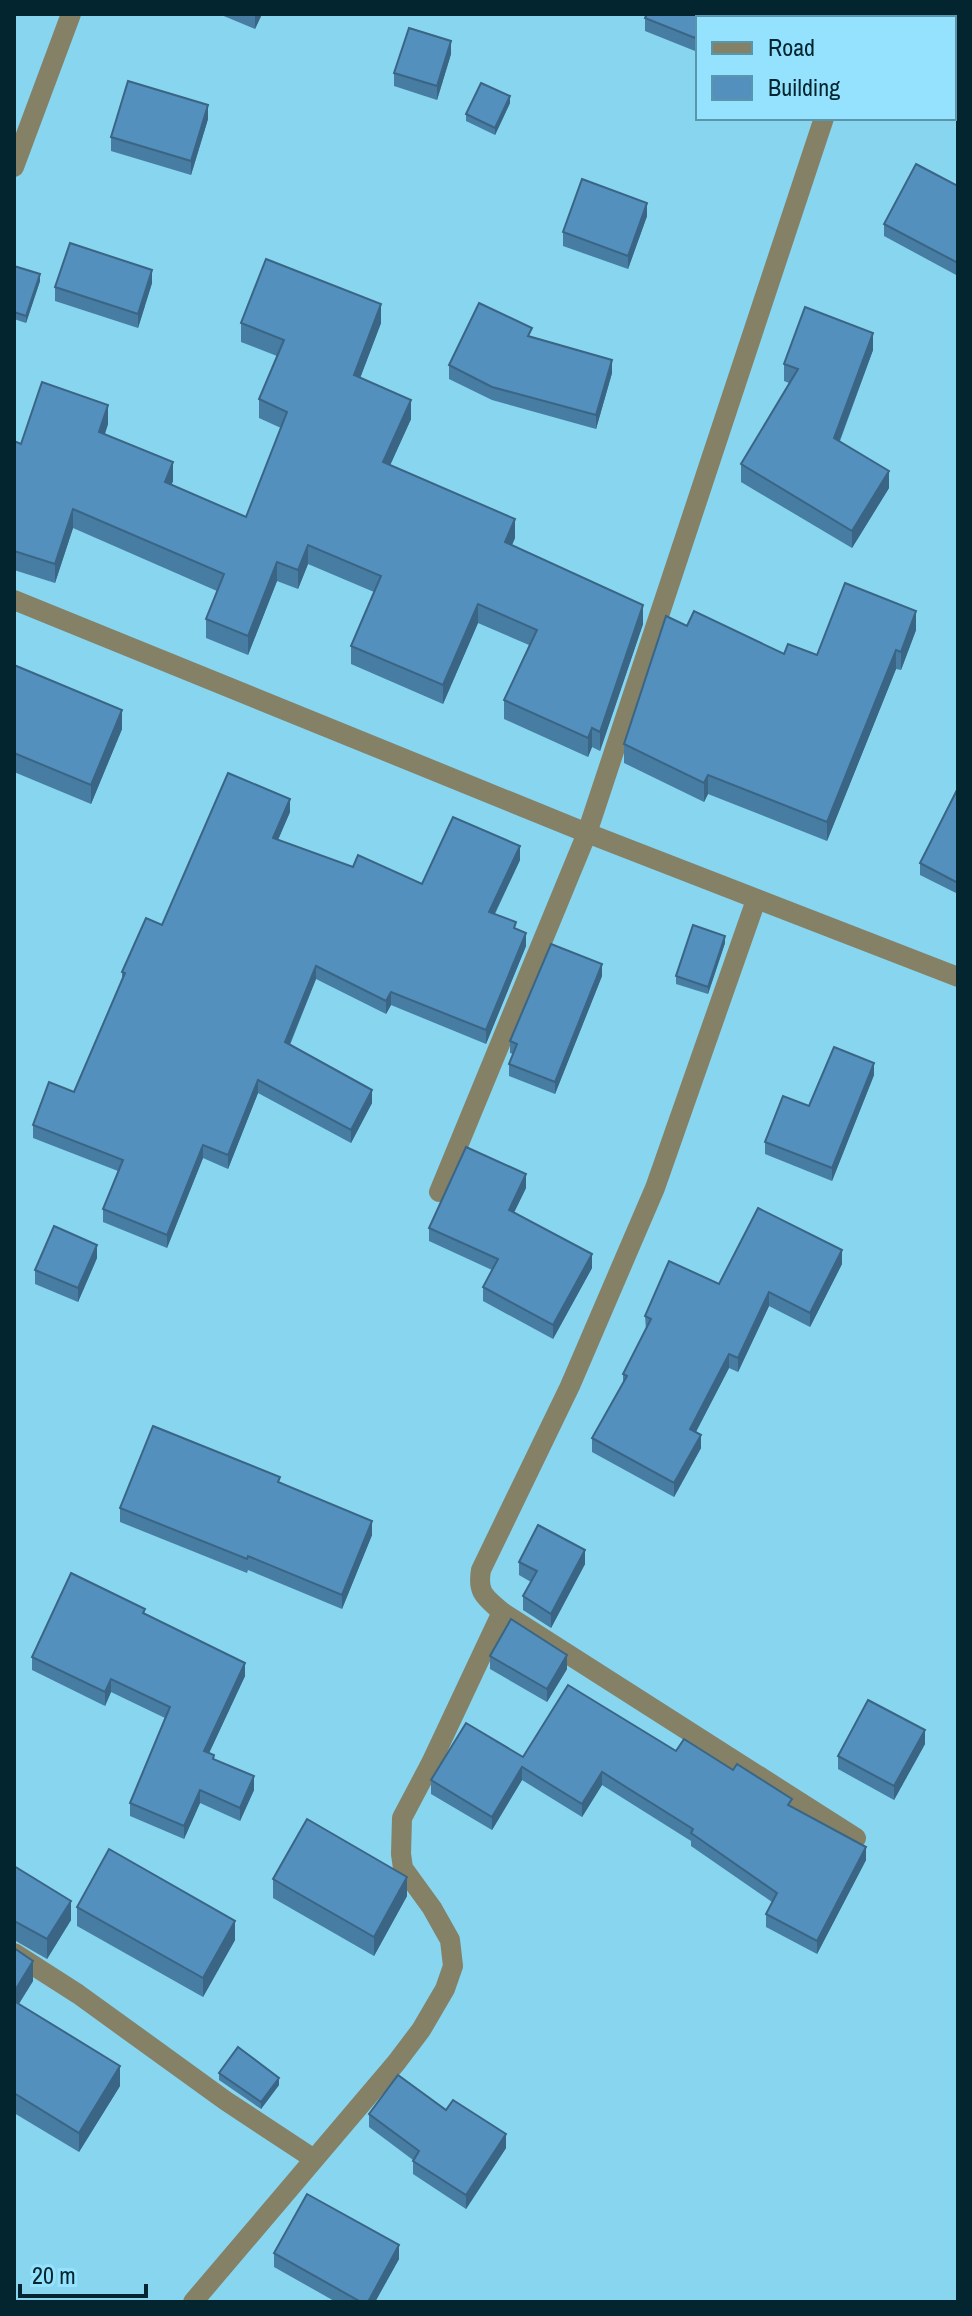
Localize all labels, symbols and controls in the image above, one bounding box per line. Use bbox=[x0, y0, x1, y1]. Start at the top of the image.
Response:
legend bbox=[696, 16, 956, 120]
text: Road bbox=[768, 31, 815, 63]
text: Building bbox=[768, 71, 840, 103]
scale bar bbox=[20, 2248, 146, 2298]
text: 20 m bbox=[32, 2259, 76, 2291]

